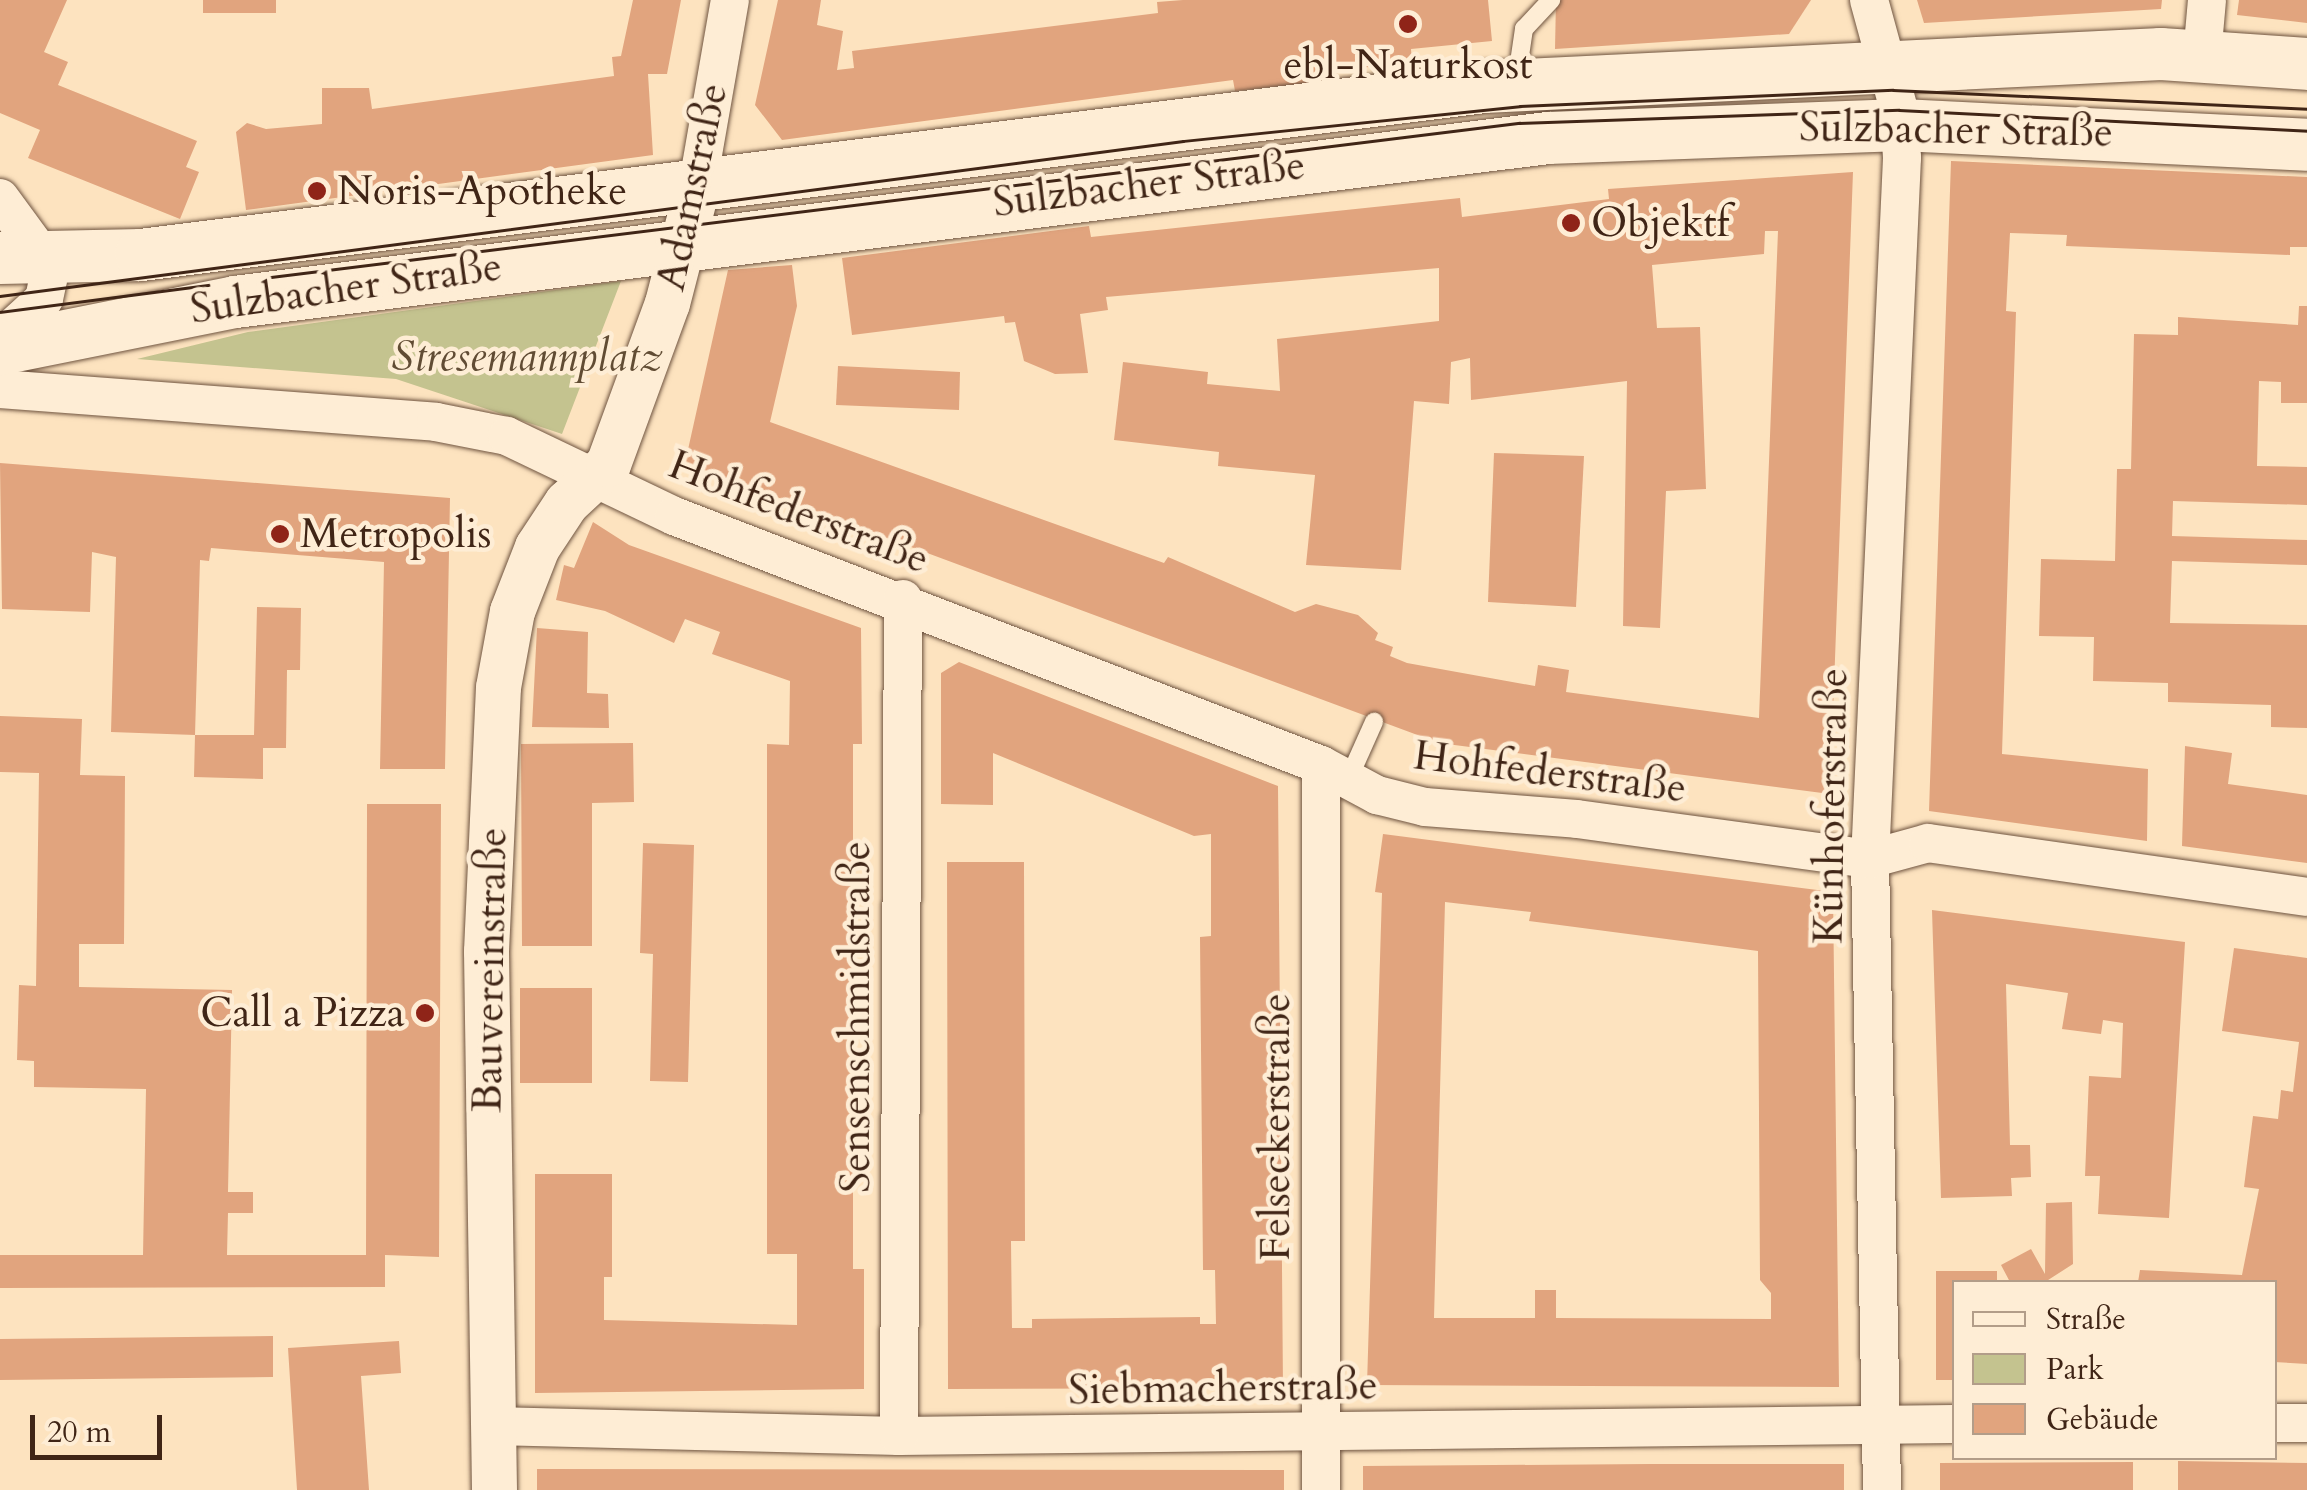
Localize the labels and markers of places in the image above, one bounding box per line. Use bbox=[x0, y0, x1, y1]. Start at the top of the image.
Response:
marker: ebl-Naturkost bbox=[1397, 13, 1419, 35]
place label: ebl-Naturkost bbox=[1283, 40, 1533, 90]
place label: Noris-Apotheke bbox=[337, 166, 627, 216]
marker: Noris-Apotheke bbox=[306, 180, 328, 202]
place label: Objektf bbox=[1591, 198, 1729, 248]
marker: Objektf bbox=[1560, 212, 1582, 234]
place label: Metropolis bbox=[300, 509, 492, 559]
marker: Metropolis bbox=[269, 523, 291, 545]
place label: Call a Pizza bbox=[200, 988, 405, 1038]
marker: Call a Pizza bbox=[414, 1002, 436, 1024]

